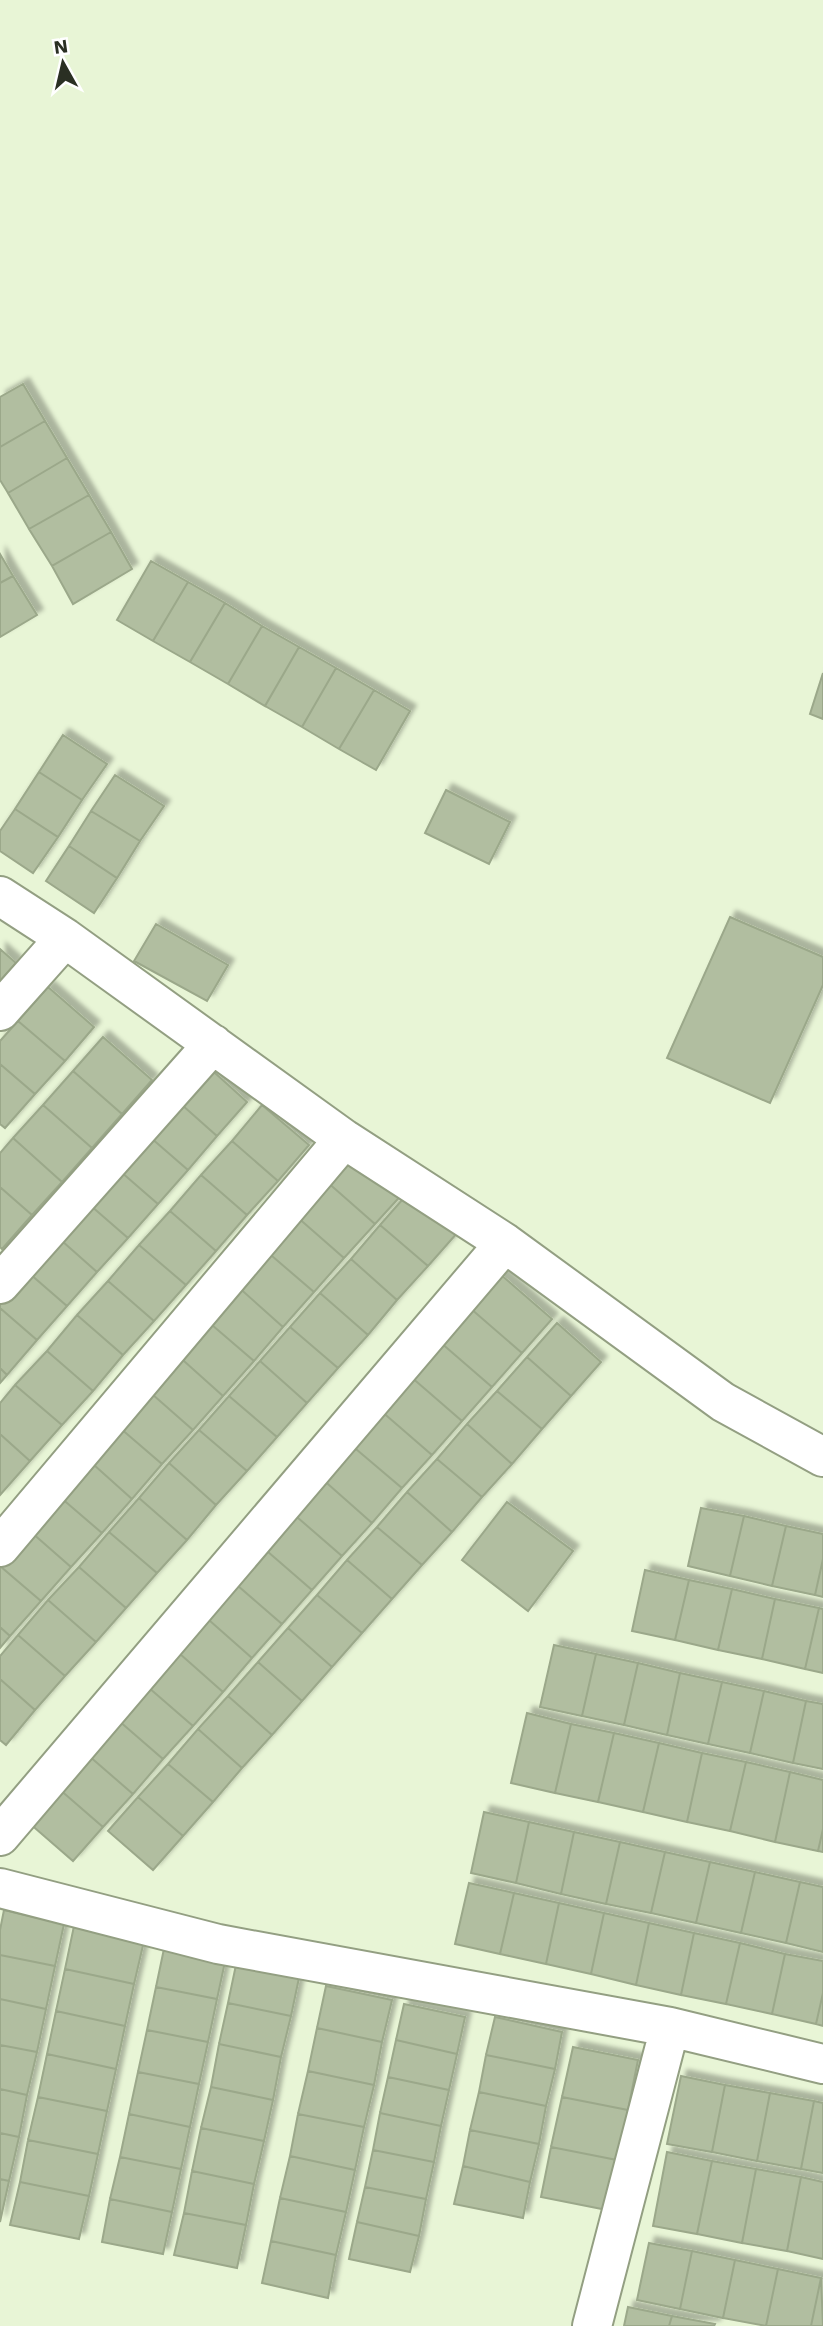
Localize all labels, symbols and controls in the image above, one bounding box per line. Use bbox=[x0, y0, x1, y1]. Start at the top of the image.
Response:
north arrow bbox=[28, 28, 98, 98]
text: N bbox=[52, 34, 69, 59]

